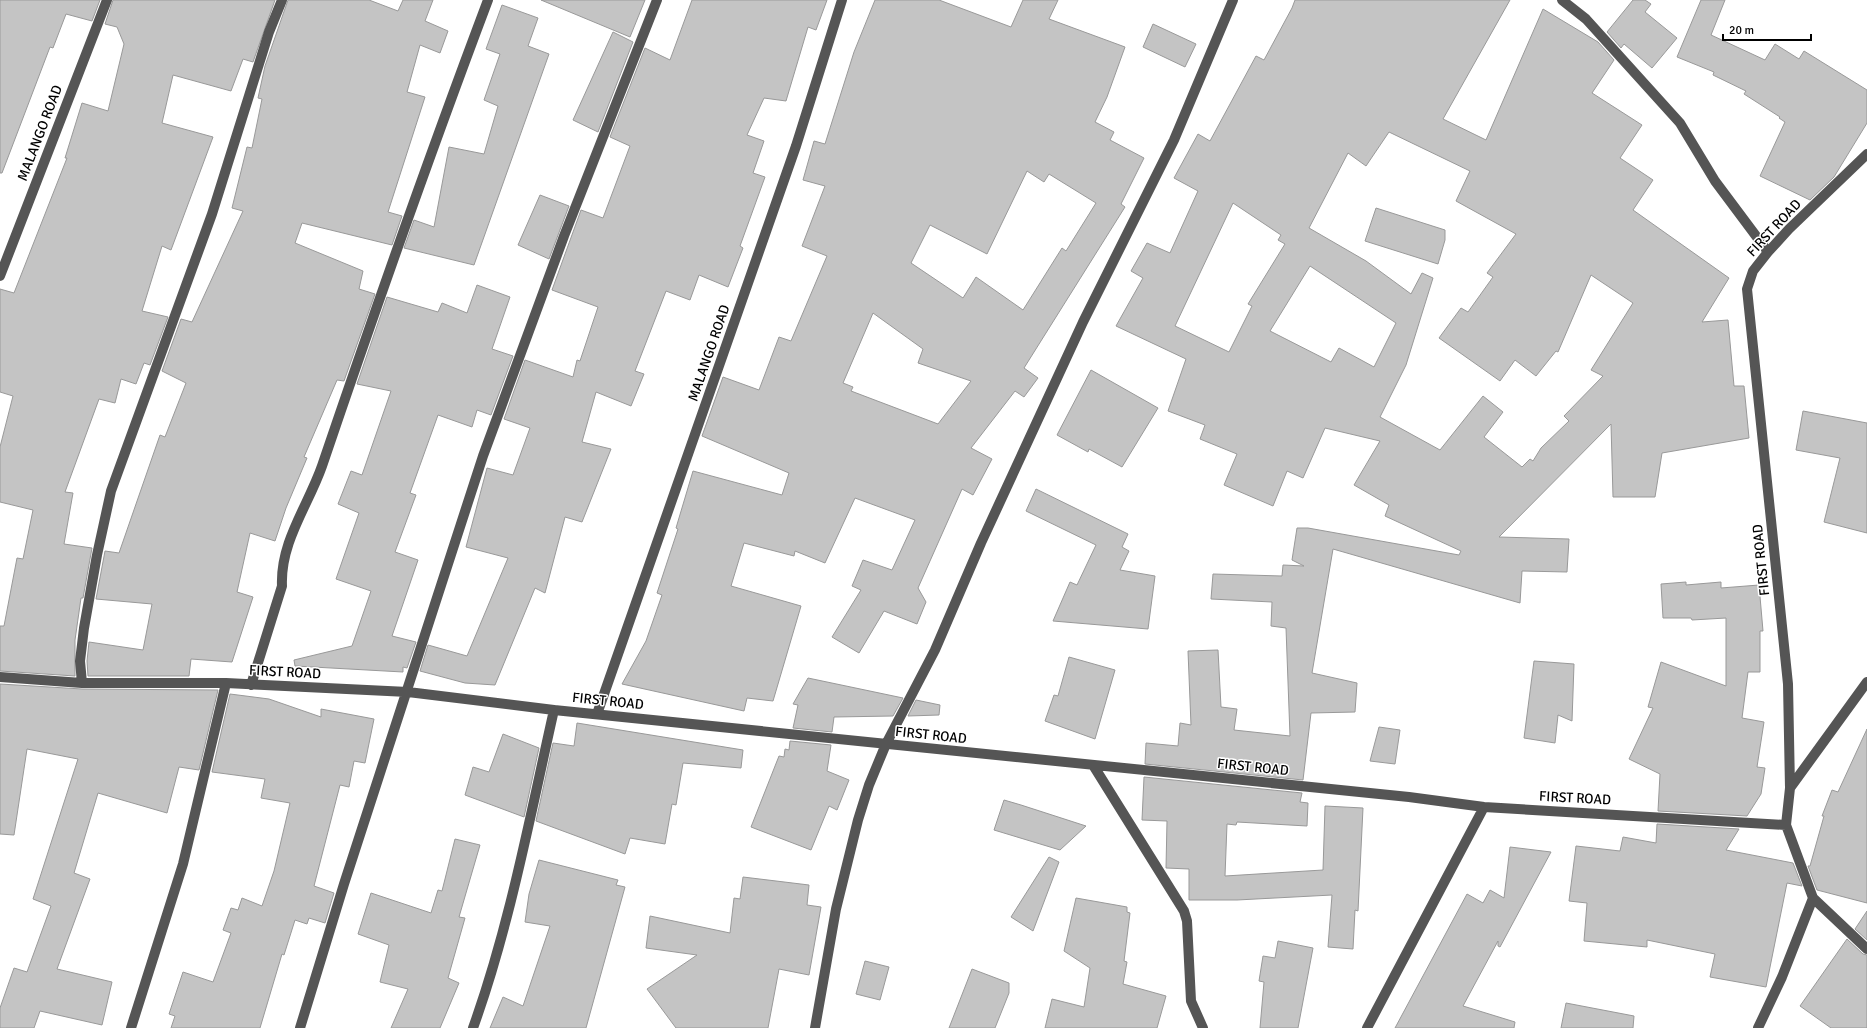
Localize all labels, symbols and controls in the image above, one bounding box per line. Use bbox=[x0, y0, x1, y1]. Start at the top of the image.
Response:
scale bar bbox=[1723, 16, 1811, 42]
text: 20 m bbox=[1729, 23, 1754, 38]
street label: MALANGO ROAD bbox=[14, 83, 66, 183]
street label: FIRST ROAD bbox=[1743, 196, 1805, 260]
street label: MALANGO ROAD bbox=[684, 302, 734, 404]
street label: FIRST ROAD bbox=[1749, 523, 1773, 597]
street label: FIRST ROAD bbox=[249, 662, 321, 682]
street label: FIRST ROAD bbox=[571, 689, 645, 713]
street label: FIRST ROAD bbox=[894, 723, 968, 747]
street label: FIRST ROAD bbox=[1216, 755, 1290, 779]
street label: FIRST ROAD bbox=[1539, 788, 1611, 808]

